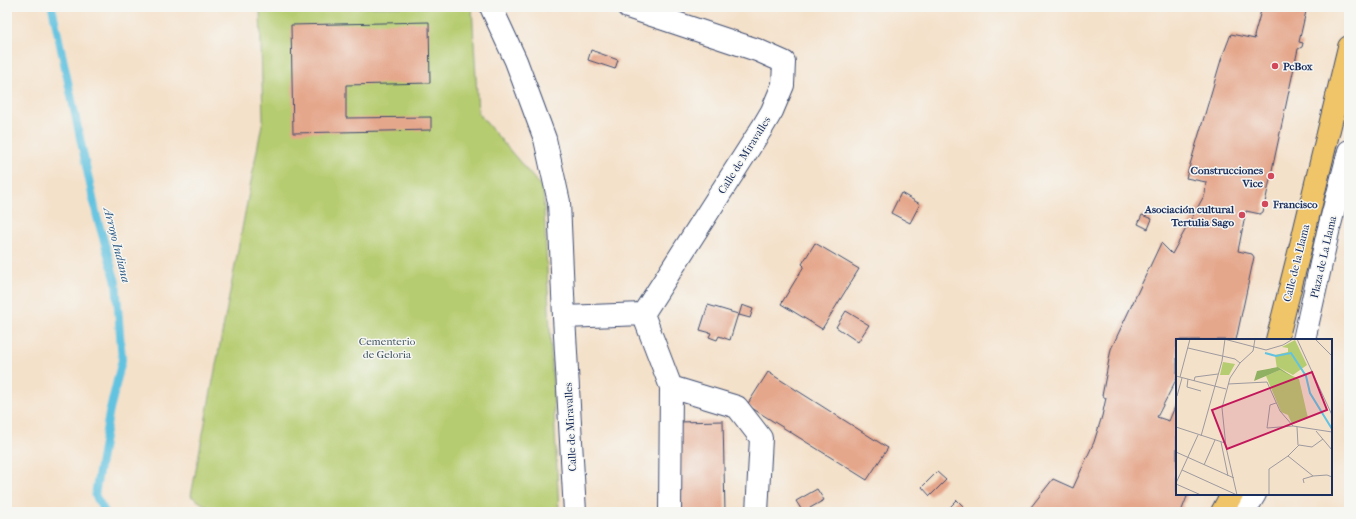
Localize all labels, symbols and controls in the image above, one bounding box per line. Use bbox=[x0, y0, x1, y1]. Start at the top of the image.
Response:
place label: PcBox bbox=[1283, 60, 1313, 73]
marker: PcBox bbox=[1270, 61, 1280, 71]
street label: Calle de Miravalles bbox=[715, 114, 774, 196]
place label: Construcciones Vice bbox=[1191, 164, 1264, 190]
marker: Construcciones Vice bbox=[1266, 171, 1276, 181]
place label: Francisco bbox=[1272, 198, 1318, 211]
marker: Francisco bbox=[1260, 199, 1270, 209]
place label: Asociación cultural Tertulia Sago bbox=[1144, 203, 1235, 229]
water label: Arroyo Indiana bbox=[100, 204, 133, 284]
marker: Asociación cultural Tertulia Sago bbox=[1237, 210, 1247, 220]
street label: Plaza de La Llama bbox=[1308, 214, 1339, 299]
street label: Calle de la Llama bbox=[1281, 222, 1313, 303]
park label: Cementerio de Geloria bbox=[359, 335, 416, 361]
inset map bbox=[1176, 339, 1332, 495]
street label: Calle de Miravalles bbox=[562, 382, 579, 472]

